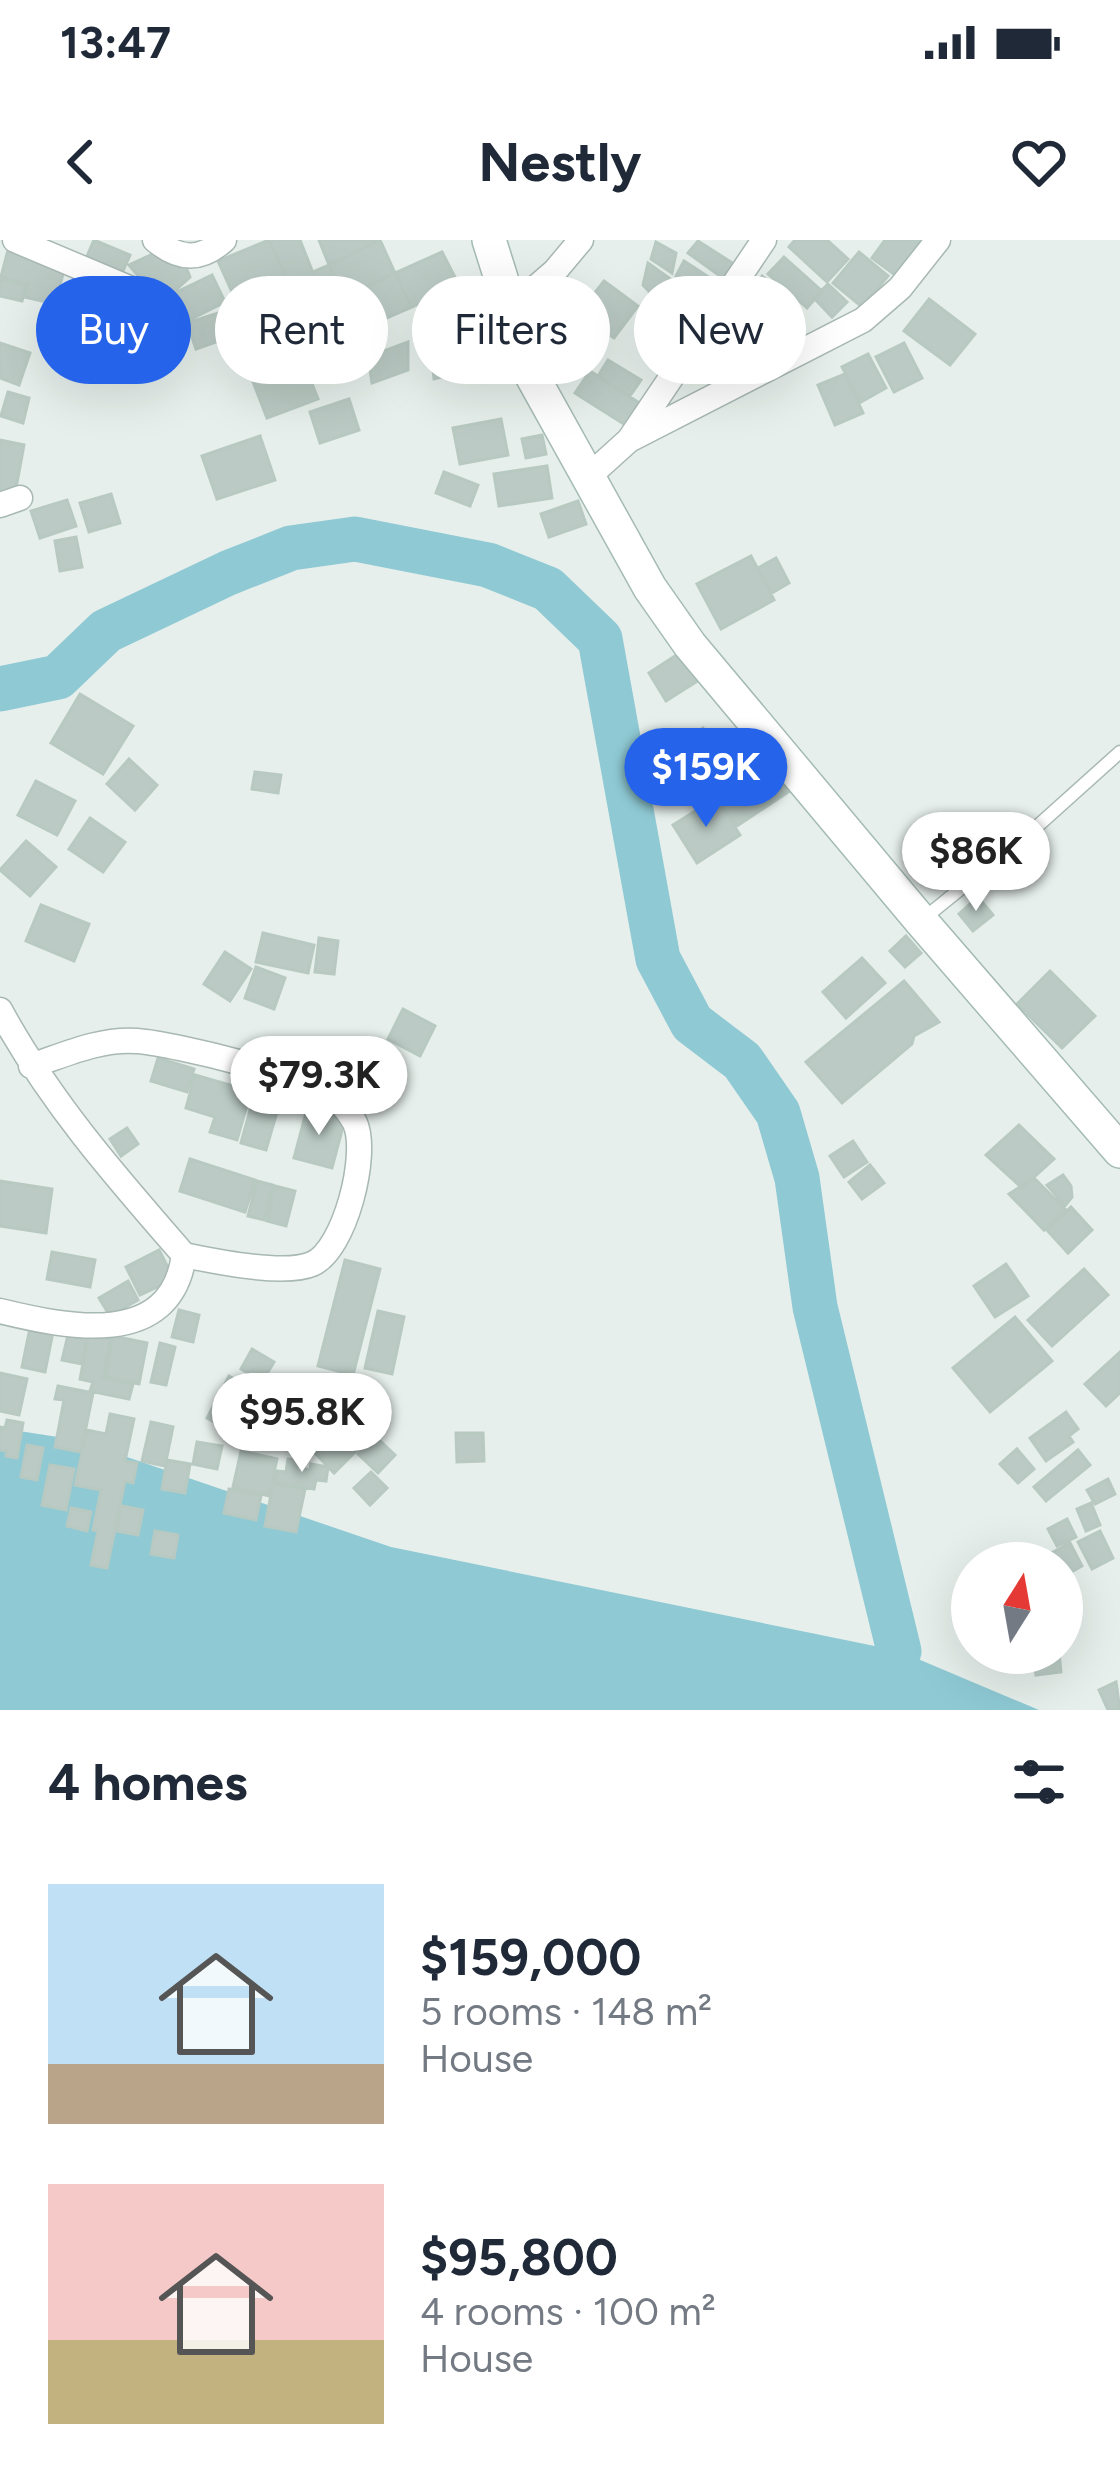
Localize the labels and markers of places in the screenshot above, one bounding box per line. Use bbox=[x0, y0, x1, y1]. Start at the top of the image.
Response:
pin: $159K bbox=[622, 728, 790, 830]
pin: $86K bbox=[905, 812, 1047, 914]
pin: $79.3K bbox=[221, 1036, 417, 1138]
pin: $95.8K bbox=[204, 1373, 400, 1475]

